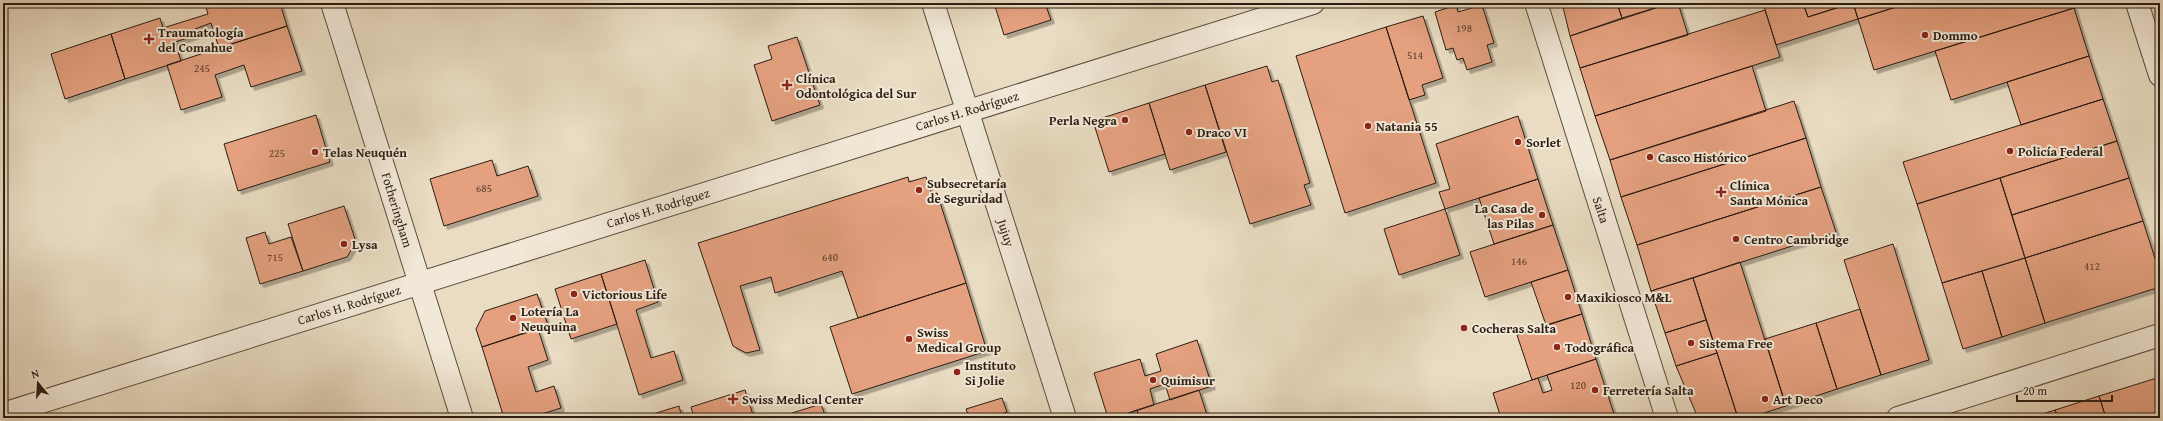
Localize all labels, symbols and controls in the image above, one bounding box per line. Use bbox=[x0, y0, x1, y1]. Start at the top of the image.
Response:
house number: 198 bbox=[1456, 20, 1472, 36]
place label: Traumatología del Comahue bbox=[158, 23, 244, 57]
place label: Dommo bbox=[1933, 26, 1978, 45]
marker: Dommo bbox=[1920, 30, 1930, 40]
marker: Traumatología del Comahue bbox=[143, 33, 155, 45]
house number: 514 bbox=[1407, 47, 1423, 63]
house number: 245 bbox=[194, 60, 210, 76]
place label: Clínica Odontológica del Sur bbox=[796, 69, 916, 103]
marker: Clínica Odontológica del Sur bbox=[781, 79, 793, 91]
street label: Carlos H. Rodríguez bbox=[913, 86, 1021, 136]
place label: Perla Negra bbox=[1049, 111, 1117, 130]
marker: Perla Negra bbox=[1120, 115, 1130, 125]
place label: Natania 55 bbox=[1376, 117, 1438, 136]
marker: Natania 55 bbox=[1363, 121, 1373, 131]
place label: Draco VI bbox=[1197, 123, 1247, 142]
marker: Draco VI bbox=[1184, 127, 1194, 137]
place label: Sorlet bbox=[1526, 133, 1561, 152]
marker: Sorlet bbox=[1513, 137, 1523, 147]
place label: Policía Federal bbox=[2018, 142, 2103, 161]
place label: Telas Neuquén bbox=[323, 143, 407, 162]
house number: 225 bbox=[269, 145, 285, 161]
marker: Policía Federal bbox=[2005, 146, 2015, 156]
marker: Telas Neuquén bbox=[310, 147, 320, 157]
place label: Casco Histórico bbox=[1658, 148, 1747, 167]
marker: Casco Histórico bbox=[1645, 152, 1655, 162]
street label: Fotheringham bbox=[377, 170, 417, 250]
place label: Subsecretaría de Seguridad bbox=[927, 174, 1007, 208]
place label: Clínica Santa Mónica bbox=[1730, 176, 1808, 210]
house number: 685 bbox=[476, 180, 492, 196]
street label: Carlos H. Rodríguez bbox=[604, 183, 712, 233]
marker: Subsecretaría de Seguridad bbox=[914, 185, 924, 195]
marker: Clínica Santa Mónica bbox=[1715, 186, 1727, 198]
street label: Salta bbox=[1588, 194, 1614, 227]
place label: La Casa de las Pilas bbox=[1475, 199, 1534, 233]
marker: La Casa de las Pilas bbox=[1537, 210, 1547, 220]
street label: Jujuy bbox=[992, 215, 1020, 250]
place label: Centro Cambridge bbox=[1744, 230, 1849, 249]
marker: Centro Cambridge bbox=[1731, 234, 1741, 244]
place label: Lysa bbox=[352, 235, 378, 254]
marker: Lysa bbox=[339, 239, 349, 249]
house number: 715 bbox=[267, 249, 283, 265]
house number: 640 bbox=[822, 249, 838, 265]
house number: 146 bbox=[1511, 253, 1527, 269]
house number: 412 bbox=[2084, 258, 2100, 274]
street label: Carlos H. Rodríguez bbox=[295, 280, 403, 330]
place label: Victorious Life bbox=[582, 285, 667, 304]
place label: Maxikiosco M&L bbox=[1576, 288, 1672, 307]
marker: Victorious Life bbox=[569, 289, 579, 299]
marker: Maxikiosco M&L bbox=[1563, 292, 1573, 302]
place label: Lotería La Neuquina bbox=[521, 302, 579, 336]
marker: Lotería La Neuquina bbox=[508, 313, 518, 323]
place label: Cocheras Salta bbox=[1472, 319, 1557, 338]
place label: Swiss Medical Group bbox=[917, 323, 1002, 357]
marker: Cocheras Salta bbox=[1459, 323, 1469, 333]
marker: Swiss Medical Group bbox=[904, 334, 914, 344]
place label: Sistema Free bbox=[1699, 334, 1773, 353]
place label: Todográfica bbox=[1565, 338, 1635, 357]
marker: Sistema Free bbox=[1686, 338, 1696, 348]
marker: Todográfica bbox=[1552, 342, 1562, 352]
place label: Instituto Si Jolie bbox=[965, 356, 1016, 390]
north arrow bbox=[18, 363, 58, 403]
text: N bbox=[29, 365, 41, 382]
marker: Instituto Si Jolie bbox=[952, 367, 962, 377]
place label: Quimisur bbox=[1161, 371, 1215, 390]
marker: Quimisur bbox=[1148, 375, 1158, 385]
house number: 120 bbox=[1570, 377, 1586, 393]
scale bar bbox=[2017, 377, 2112, 403]
place label: Ferretería Salta bbox=[1603, 381, 1694, 400]
text: 20 m bbox=[2023, 382, 2047, 399]
marker: Ferretería Salta bbox=[1590, 385, 1600, 395]
place label: Swiss Medical Center bbox=[742, 390, 864, 409]
place label: Art Deco bbox=[1773, 390, 1823, 409]
marker: Swiss Medical Center bbox=[727, 393, 739, 405]
marker: Art Deco bbox=[1760, 394, 1770, 404]

